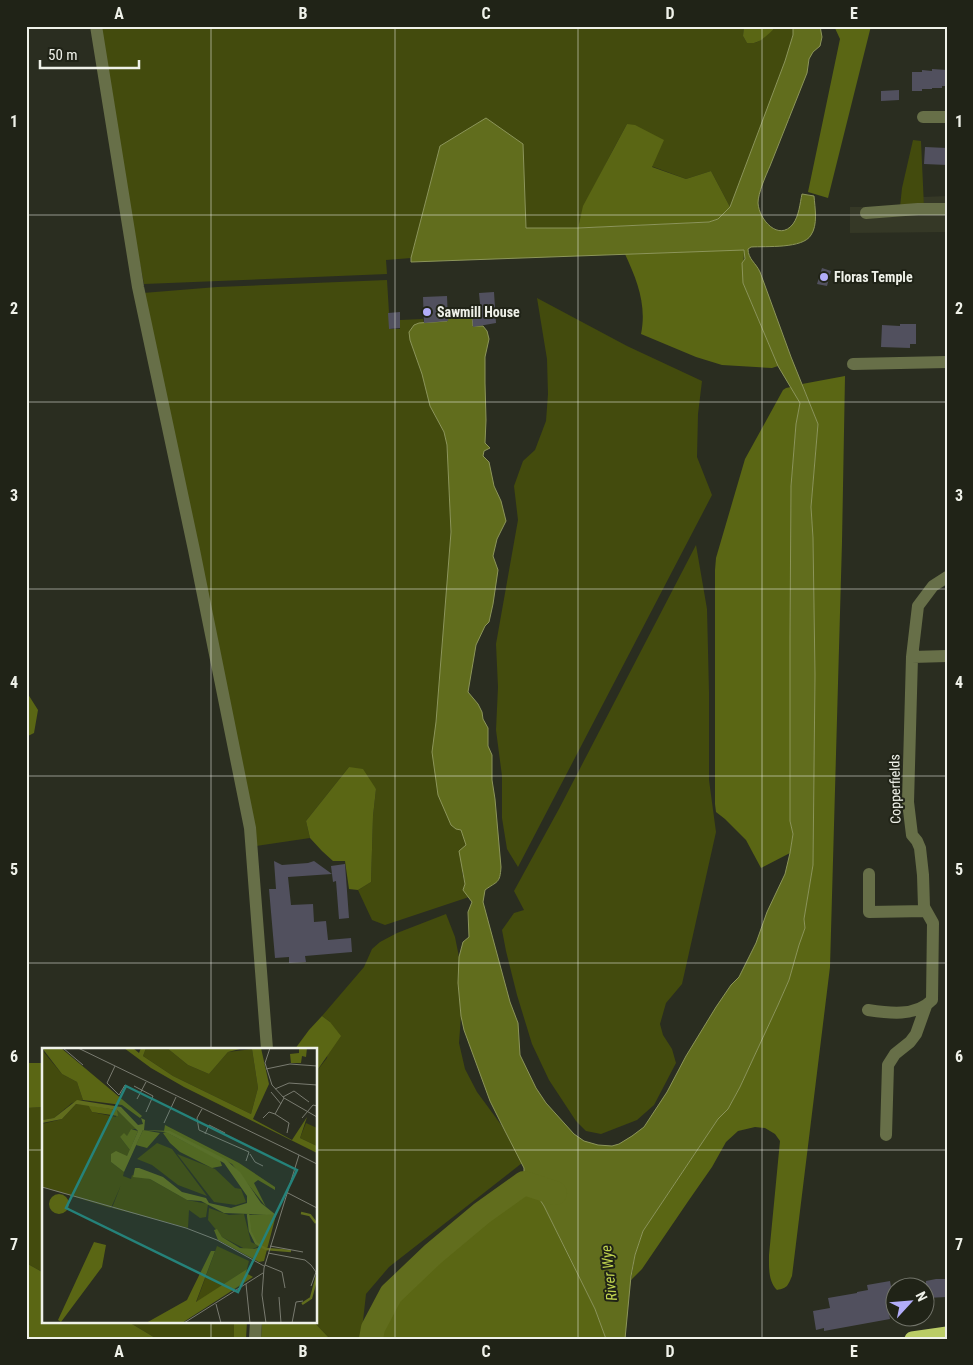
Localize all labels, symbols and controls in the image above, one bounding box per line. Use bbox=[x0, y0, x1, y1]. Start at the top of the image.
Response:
text: A bbox=[114, 4, 124, 23]
text: B bbox=[299, 4, 308, 23]
text: C bbox=[481, 4, 491, 23]
text: D bbox=[665, 4, 675, 23]
text: E bbox=[850, 4, 858, 23]
scale bar bbox=[40, 38, 139, 70]
text: 50 m bbox=[48, 46, 78, 64]
text: 1 bbox=[10, 112, 18, 131]
text: 1 bbox=[955, 112, 963, 131]
place label: Floras Temple bbox=[834, 269, 913, 285]
marker: Floras Temple bbox=[818, 271, 830, 283]
text: 2 bbox=[10, 299, 18, 318]
text: 2 bbox=[955, 299, 963, 318]
place label: Sawmill House bbox=[437, 304, 520, 320]
marker: Sawmill House bbox=[421, 306, 433, 318]
text: 3 bbox=[10, 486, 18, 505]
text: 3 bbox=[955, 486, 963, 505]
text: 4 bbox=[10, 673, 18, 692]
text: 4 bbox=[955, 673, 963, 692]
street label: Copperfields bbox=[886, 754, 904, 824]
text: 5 bbox=[10, 860, 18, 879]
text: 5 bbox=[955, 860, 963, 879]
text: 6 bbox=[10, 1047, 18, 1066]
text: 6 bbox=[955, 1047, 963, 1066]
inset map bbox=[42, 1048, 318, 1322]
text: 7 bbox=[10, 1235, 18, 1254]
text: 7 bbox=[955, 1235, 963, 1254]
water label: River Wye bbox=[597, 1244, 621, 1302]
north arrow bbox=[886, 1278, 936, 1328]
text: N bbox=[913, 1289, 931, 1304]
text: A bbox=[114, 1342, 124, 1361]
text: B bbox=[299, 1342, 308, 1361]
text: C bbox=[481, 1342, 491, 1361]
text: D bbox=[665, 1342, 675, 1361]
text: E bbox=[850, 1342, 858, 1361]

